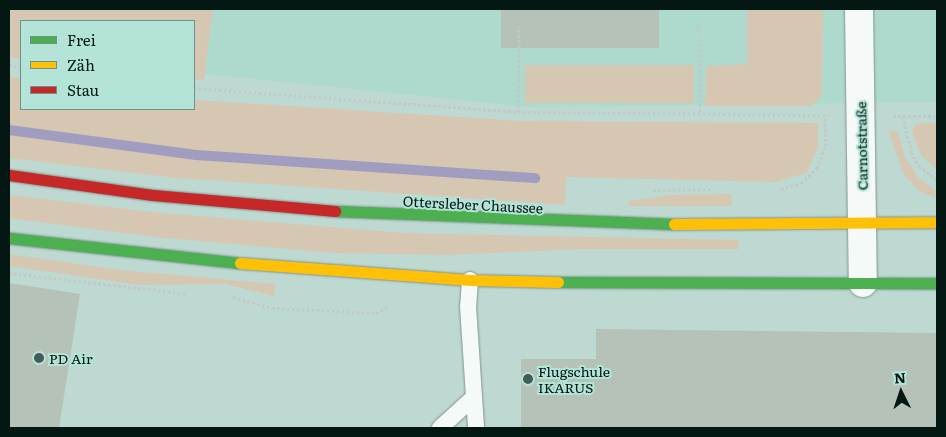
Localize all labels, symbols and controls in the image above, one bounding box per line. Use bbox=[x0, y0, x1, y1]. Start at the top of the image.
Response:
legend bbox=[20, 20, 195, 110]
text: Frei bbox=[67, 28, 96, 51]
text: Zäh bbox=[67, 53, 95, 76]
text: Stau bbox=[67, 78, 99, 101]
street label: Carnotstraße bbox=[852, 102, 870, 190]
street label: Ottersleber Chaussee bbox=[402, 192, 544, 216]
place label: PD Air bbox=[49, 350, 93, 366]
marker: PD Air bbox=[33, 352, 45, 364]
place label: Flugschule IKARUS bbox=[538, 363, 610, 396]
north arrow bbox=[876, 367, 926, 417]
text: N bbox=[893, 367, 907, 387]
marker: Flugschule IKARUS bbox=[522, 373, 534, 385]

